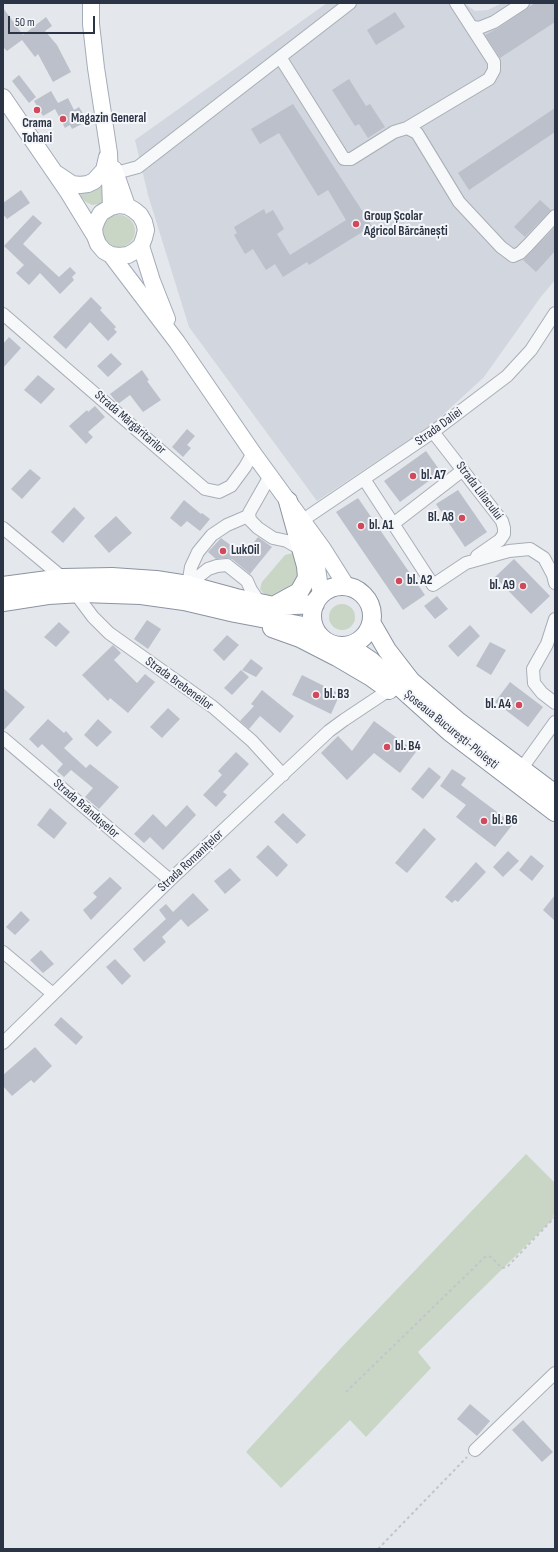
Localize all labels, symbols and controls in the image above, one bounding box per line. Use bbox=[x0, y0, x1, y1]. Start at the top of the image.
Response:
scale bar bbox=[10, 8, 97, 34]
text: 50 m bbox=[15, 15, 35, 30]
marker: Crama Tohani bbox=[32, 105, 42, 115]
place label: Magazin General bbox=[71, 111, 146, 127]
marker: Magazin General bbox=[58, 114, 68, 124]
place label: Crama Tohani bbox=[22, 116, 52, 147]
place label: Group Școlar Agricol Bărcănești bbox=[364, 209, 448, 240]
marker: Group Școlar Agricol Bărcănești bbox=[351, 219, 361, 229]
street label: Strada Mărgăritarilor bbox=[91, 388, 169, 458]
street label: Strada Daliei bbox=[412, 405, 466, 449]
street label: Strada Liliacului bbox=[452, 459, 506, 523]
place label: bl. A7 bbox=[421, 468, 446, 484]
marker: bl. A7 bbox=[408, 471, 418, 481]
place label: Bl. A8 bbox=[428, 510, 454, 526]
marker: Bl. A8 bbox=[457, 513, 467, 523]
place label: bl. A1 bbox=[369, 518, 394, 534]
marker: bl. A1 bbox=[356, 521, 366, 531]
place label: LukOil bbox=[231, 543, 259, 559]
marker: LukOil bbox=[218, 546, 228, 556]
place label: bl. A2 bbox=[407, 573, 432, 589]
marker: bl. A2 bbox=[394, 576, 404, 586]
place label: bl. A9 bbox=[489, 578, 515, 594]
marker: bl. A9 bbox=[518, 581, 528, 591]
street label: Strada Brebeneilor bbox=[142, 654, 216, 714]
place label: bl. B3 bbox=[324, 687, 349, 703]
street label: Șoseaua București-Ploiești bbox=[401, 687, 501, 773]
marker: bl. B3 bbox=[311, 690, 321, 700]
place label: bl. A4 bbox=[485, 697, 511, 713]
marker: bl. A4 bbox=[514, 700, 524, 710]
place label: bl. B4 bbox=[395, 739, 421, 755]
marker: bl. B4 bbox=[382, 742, 392, 752]
street label: Strada Brândușelor bbox=[50, 776, 122, 842]
place label: bl. B6 bbox=[492, 813, 518, 829]
marker: bl. B6 bbox=[479, 816, 489, 826]
street label: Strada Romanițelor bbox=[155, 827, 227, 895]

